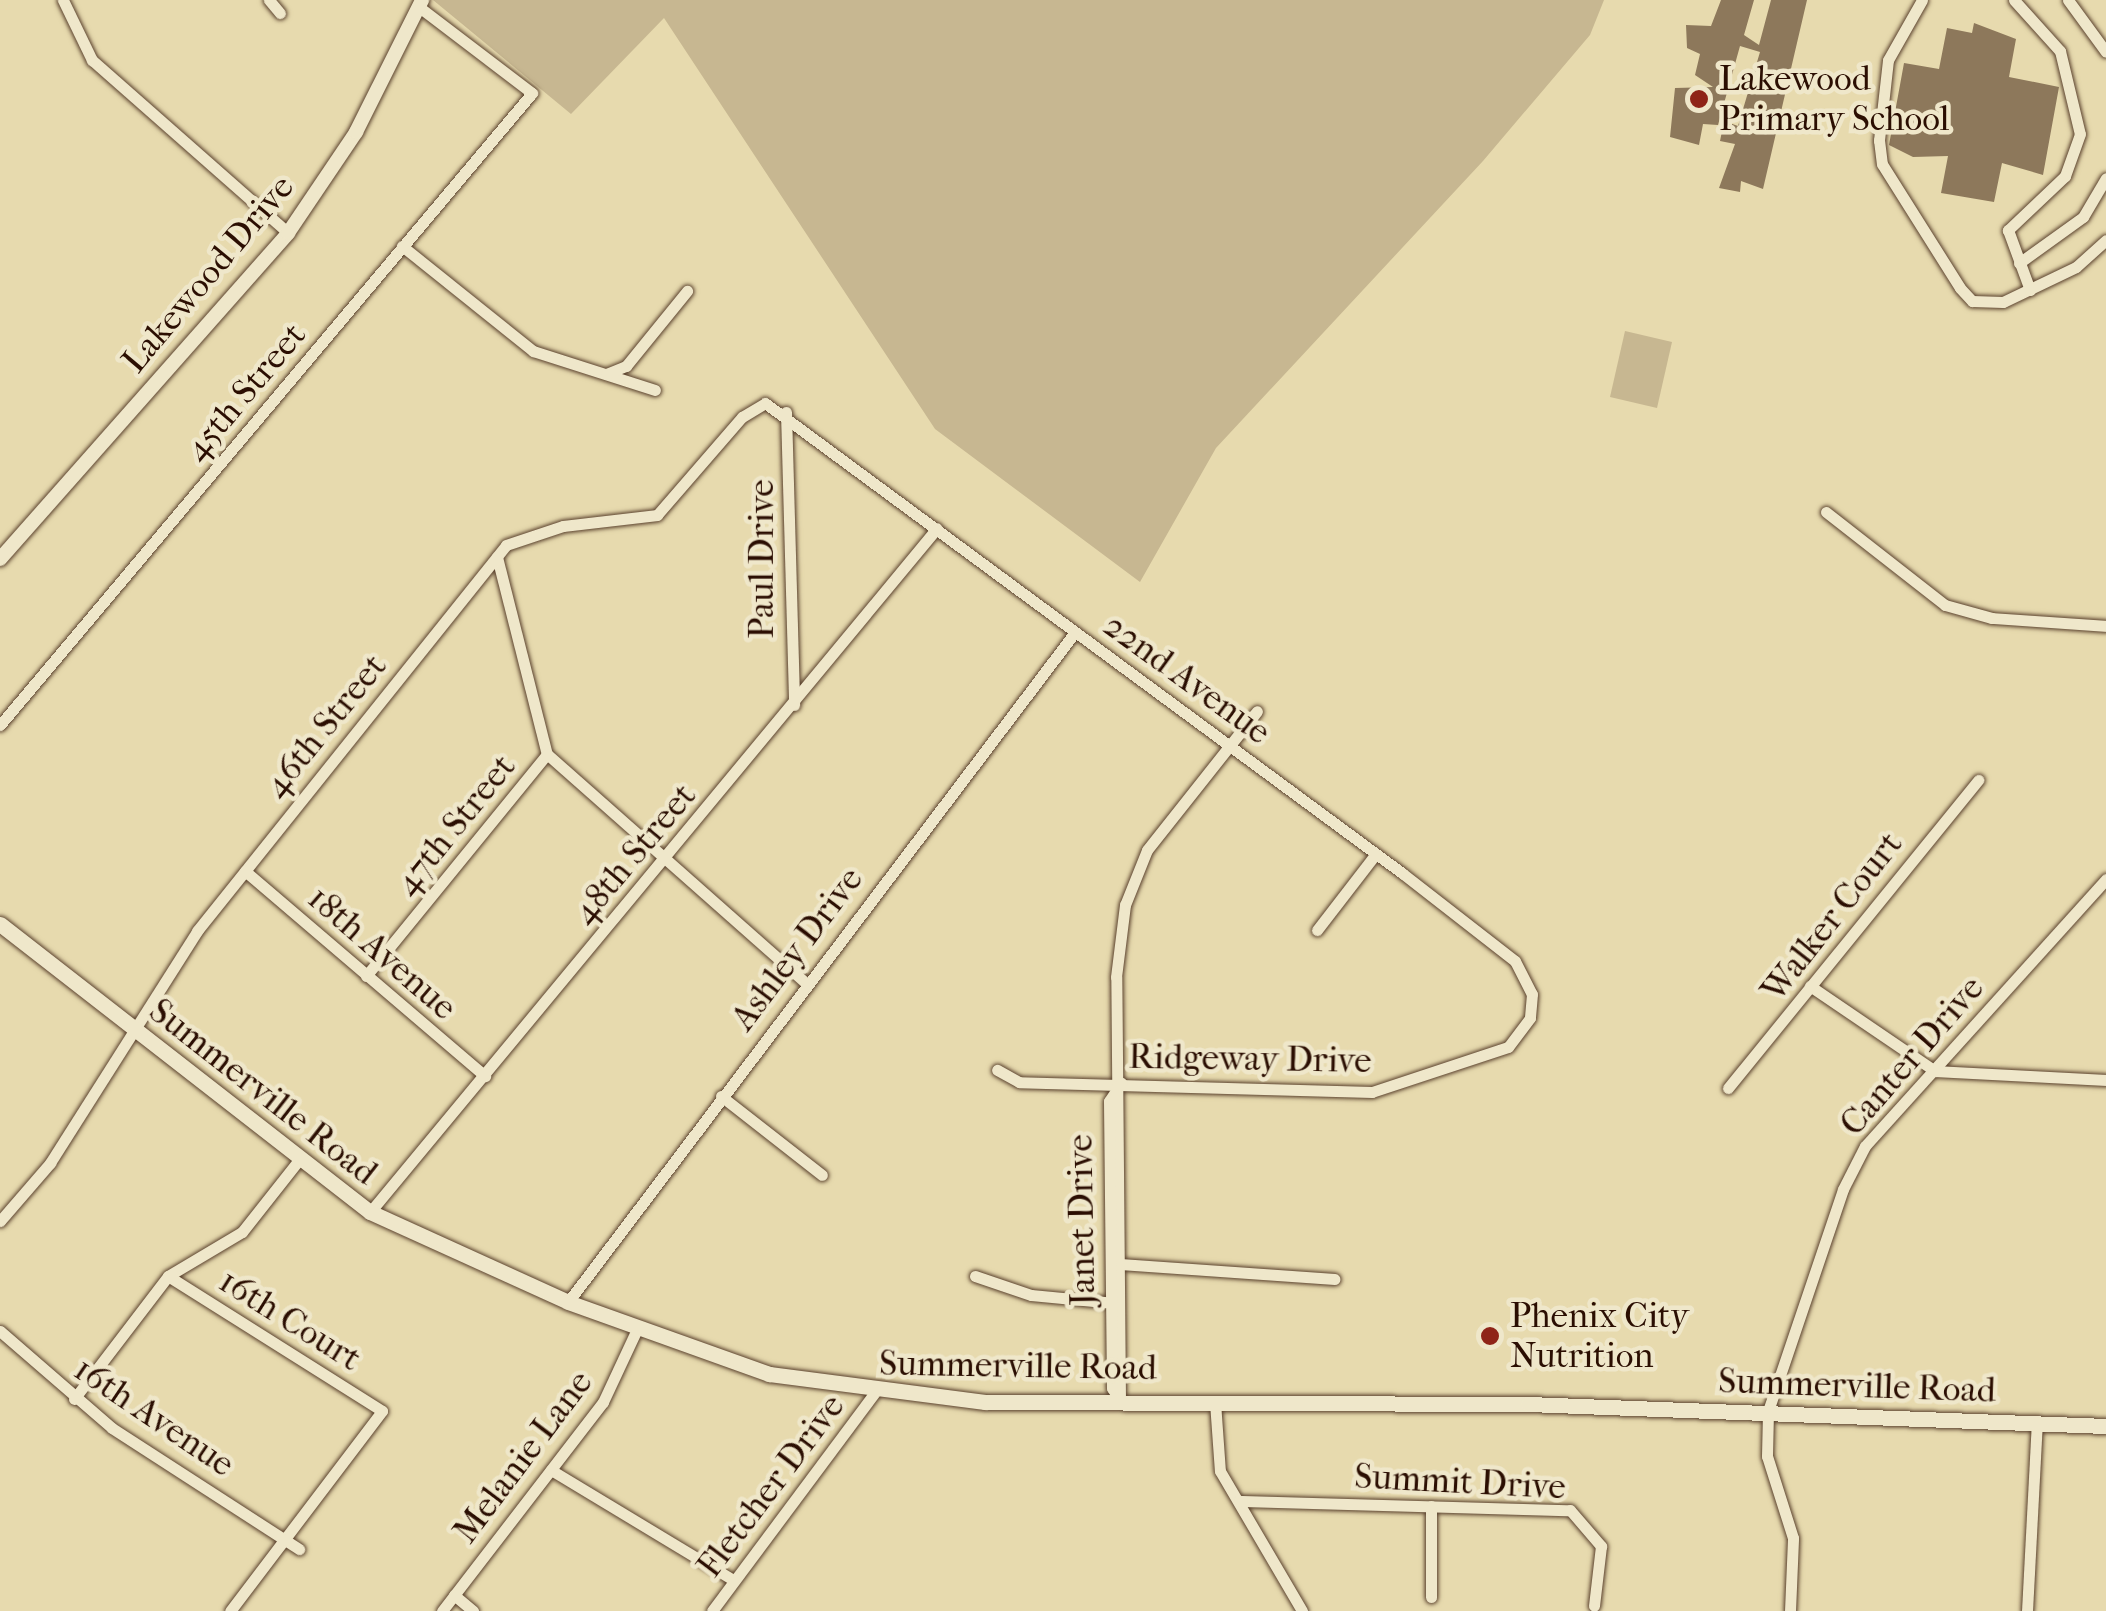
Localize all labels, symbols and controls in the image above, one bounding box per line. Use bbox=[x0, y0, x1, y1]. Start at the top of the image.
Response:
place label: Lakewood Primary School bbox=[1719, 58, 1949, 140]
marker: Lakewood Primary School bbox=[1688, 88, 1710, 110]
street label: Lakewood Drive bbox=[113, 167, 303, 381]
street label: 45th Street bbox=[175, 315, 315, 469]
street label: Paul Drive bbox=[741, 479, 783, 639]
street label: 22nd Avenue bbox=[1096, 605, 1278, 753]
street label: 46th Street bbox=[255, 646, 395, 806]
street label: 47th Street bbox=[386, 746, 524, 904]
street label: 48th Street bbox=[563, 775, 705, 933]
street label: Walker Court bbox=[1753, 824, 1911, 1010]
street label: Ashley Drive bbox=[722, 859, 872, 1039]
street label: 18th Avenue bbox=[299, 877, 465, 1029]
street label: Canter Drive bbox=[1831, 968, 1993, 1144]
street label: Summerville Road bbox=[141, 990, 385, 1194]
street label: Ridgeway Drive bbox=[1128, 1036, 1372, 1082]
street label: Janet Drive bbox=[1060, 1134, 1104, 1306]
street label: 16th Court bbox=[211, 1260, 369, 1380]
place label: Phenix City Nutrition bbox=[1510, 1295, 1689, 1377]
marker: Phenix City Nutrition bbox=[1479, 1325, 1501, 1347]
street label: Summerville Road bbox=[879, 1343, 1157, 1389]
street label: 16th Avenue bbox=[66, 1348, 242, 1486]
street label: Summerville Road bbox=[1717, 1360, 1997, 1412]
street label: Melanie Lane bbox=[445, 1363, 601, 1551]
street label: Fletcher Drive bbox=[689, 1386, 853, 1586]
street label: Summit Drive bbox=[1353, 1455, 1567, 1509]

